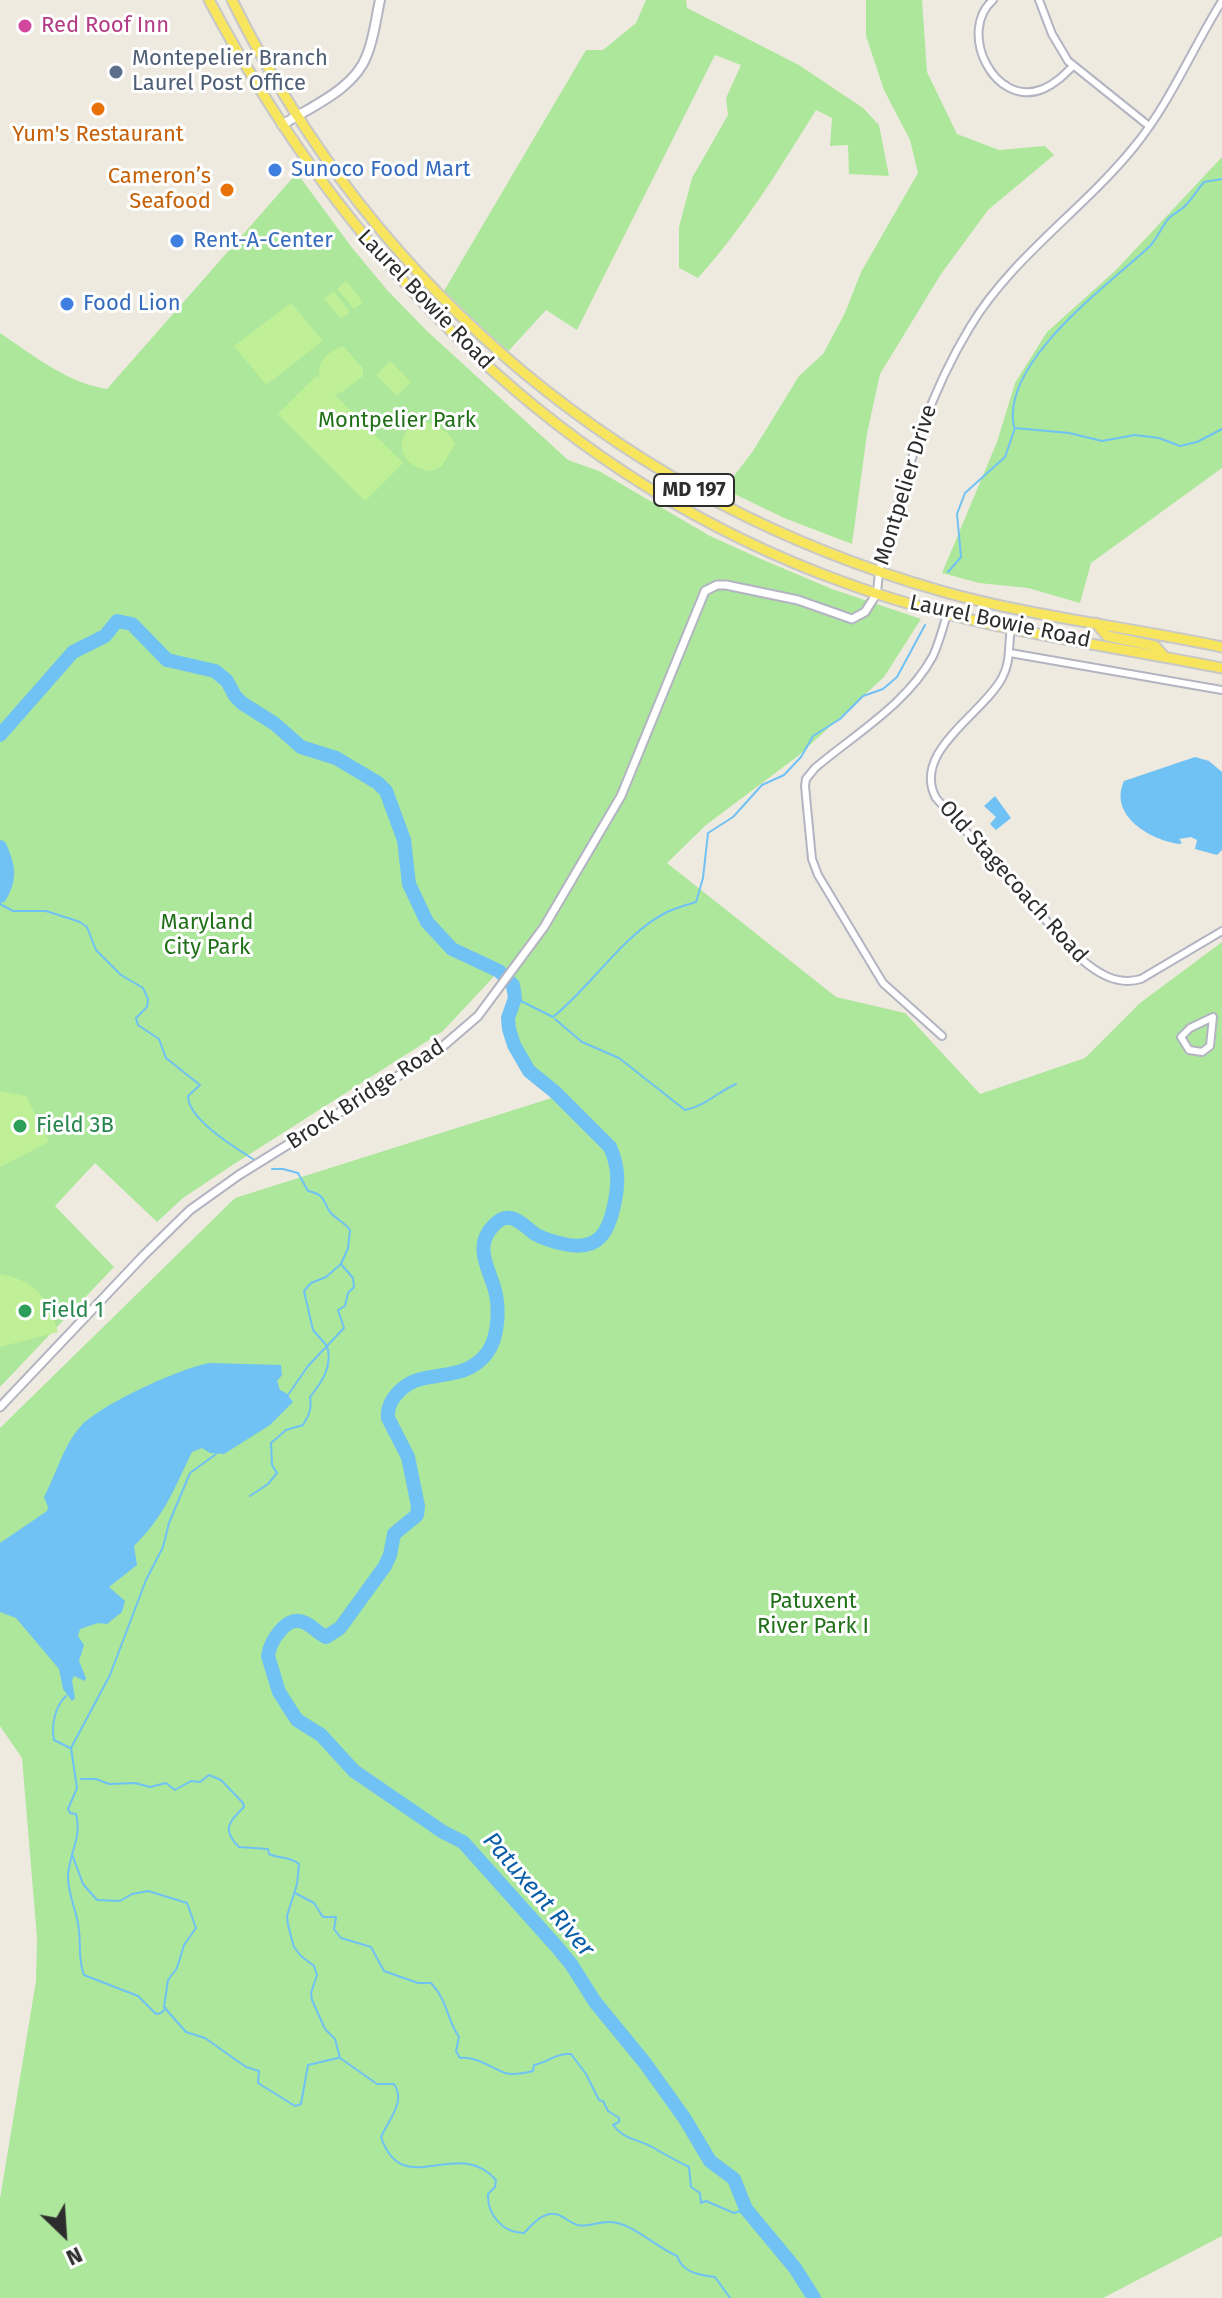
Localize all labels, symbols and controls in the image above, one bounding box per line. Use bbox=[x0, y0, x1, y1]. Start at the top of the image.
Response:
place label: Red Roof Inn bbox=[41, 13, 169, 39]
marker: Red Roof Inn bbox=[16, 17, 34, 35]
place label: Montepelier Branch Laurel Post Office bbox=[132, 46, 328, 98]
marker: Montepelier Branch Laurel Post Office bbox=[107, 63, 125, 81]
marker: Yum's Restaurant bbox=[89, 100, 107, 118]
place label: Yum's Restaurant bbox=[12, 122, 184, 148]
place label: Sunoco Food Mart bbox=[291, 157, 471, 183]
marker: Sunoco Food Mart bbox=[266, 161, 284, 179]
place label: Cameron’s Seafood bbox=[108, 164, 211, 216]
marker: Cameron’s Seafood bbox=[218, 181, 236, 199]
street label: Laurel Bowie Road bbox=[351, 225, 499, 375]
place label: Rent-A-Center bbox=[193, 228, 333, 254]
marker: Rent-A-Center bbox=[168, 232, 186, 250]
place label: Food Lion bbox=[83, 291, 181, 317]
marker: Food Lion bbox=[58, 295, 76, 313]
street label: Montpelier Drive bbox=[869, 402, 943, 568]
park label: Montpelier Park bbox=[318, 408, 476, 434]
road number: MD 197 bbox=[654, 474, 734, 506]
street label: Laurel Bowie Road bbox=[907, 590, 1093, 654]
street label: Old Stagecoach Road bbox=[933, 795, 1093, 969]
park label: Maryland City Park bbox=[161, 910, 253, 962]
street label: Brock Bridge Road bbox=[282, 1034, 450, 1156]
place label: Field 3B bbox=[36, 1113, 114, 1139]
marker: Field 3B bbox=[11, 1117, 29, 1135]
place label: Field 1 bbox=[41, 1298, 104, 1324]
marker: Field 1 bbox=[16, 1302, 34, 1320]
park label: Patuxent River Park I bbox=[757, 1589, 869, 1640]
water label: Patuxent River bbox=[476, 1827, 600, 1963]
north arrow bbox=[24, 2194, 104, 2274]
text: N bbox=[62, 2241, 87, 2272]

